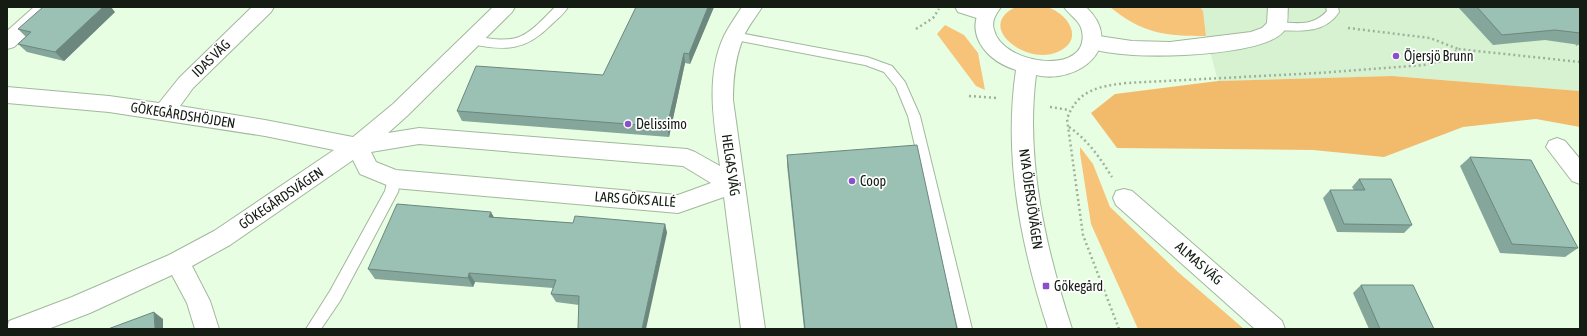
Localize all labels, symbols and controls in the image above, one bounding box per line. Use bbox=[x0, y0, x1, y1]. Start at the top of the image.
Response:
street label: IDAS VÄG bbox=[189, 36, 233, 80]
place label: Öjersjö Brunn bbox=[1404, 48, 1474, 64]
marker: Öjersjö Brunn bbox=[1391, 51, 1401, 61]
street label: GÖKEGÅRDSHÖJDEN bbox=[129, 98, 237, 131]
place label: Delissimo bbox=[636, 116, 687, 132]
marker: Delissimo bbox=[623, 119, 633, 129]
street label: HELGAS VÄG bbox=[719, 133, 743, 197]
street label: NYA ÖJERSJÖVÄGEN bbox=[1016, 148, 1046, 250]
street label: GÖKEGÅRDSVÄGEN bbox=[235, 163, 326, 232]
place label: Coop bbox=[860, 173, 886, 189]
marker: Coop bbox=[847, 176, 857, 186]
street label: LARS GÖKS ALLÉ bbox=[594, 188, 676, 210]
street label: ALMAS VÄG bbox=[1172, 238, 1226, 288]
place label: Gökegård bbox=[1054, 278, 1103, 294]
marker: Gökegård bbox=[1041, 281, 1051, 291]

